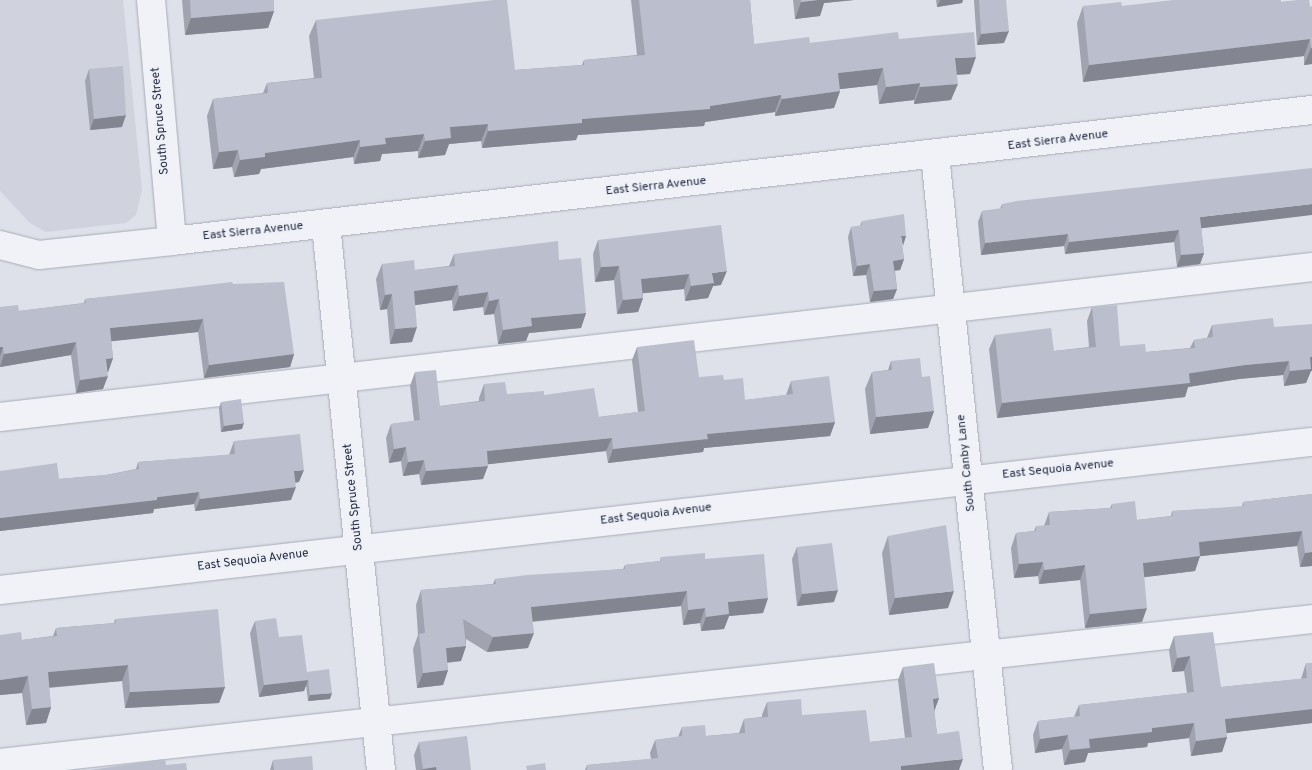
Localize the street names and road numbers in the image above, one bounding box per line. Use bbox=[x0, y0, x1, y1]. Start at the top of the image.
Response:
street label: South Spruce Street bbox=[149, 67, 173, 175]
street label: East Sierra Avenue bbox=[1007, 128, 1109, 154]
street label: East Sierra Avenue bbox=[605, 175, 707, 199]
street label: East Sierra Avenue bbox=[202, 220, 304, 244]
street label: South Canby Lane bbox=[955, 414, 979, 512]
street label: South Spruce Street bbox=[341, 443, 367, 551]
street label: East Sequoia Avenue bbox=[1001, 457, 1115, 483]
street label: East Sequoia Avenue bbox=[599, 501, 713, 529]
street label: East Sequoia Avenue bbox=[196, 547, 310, 575]

